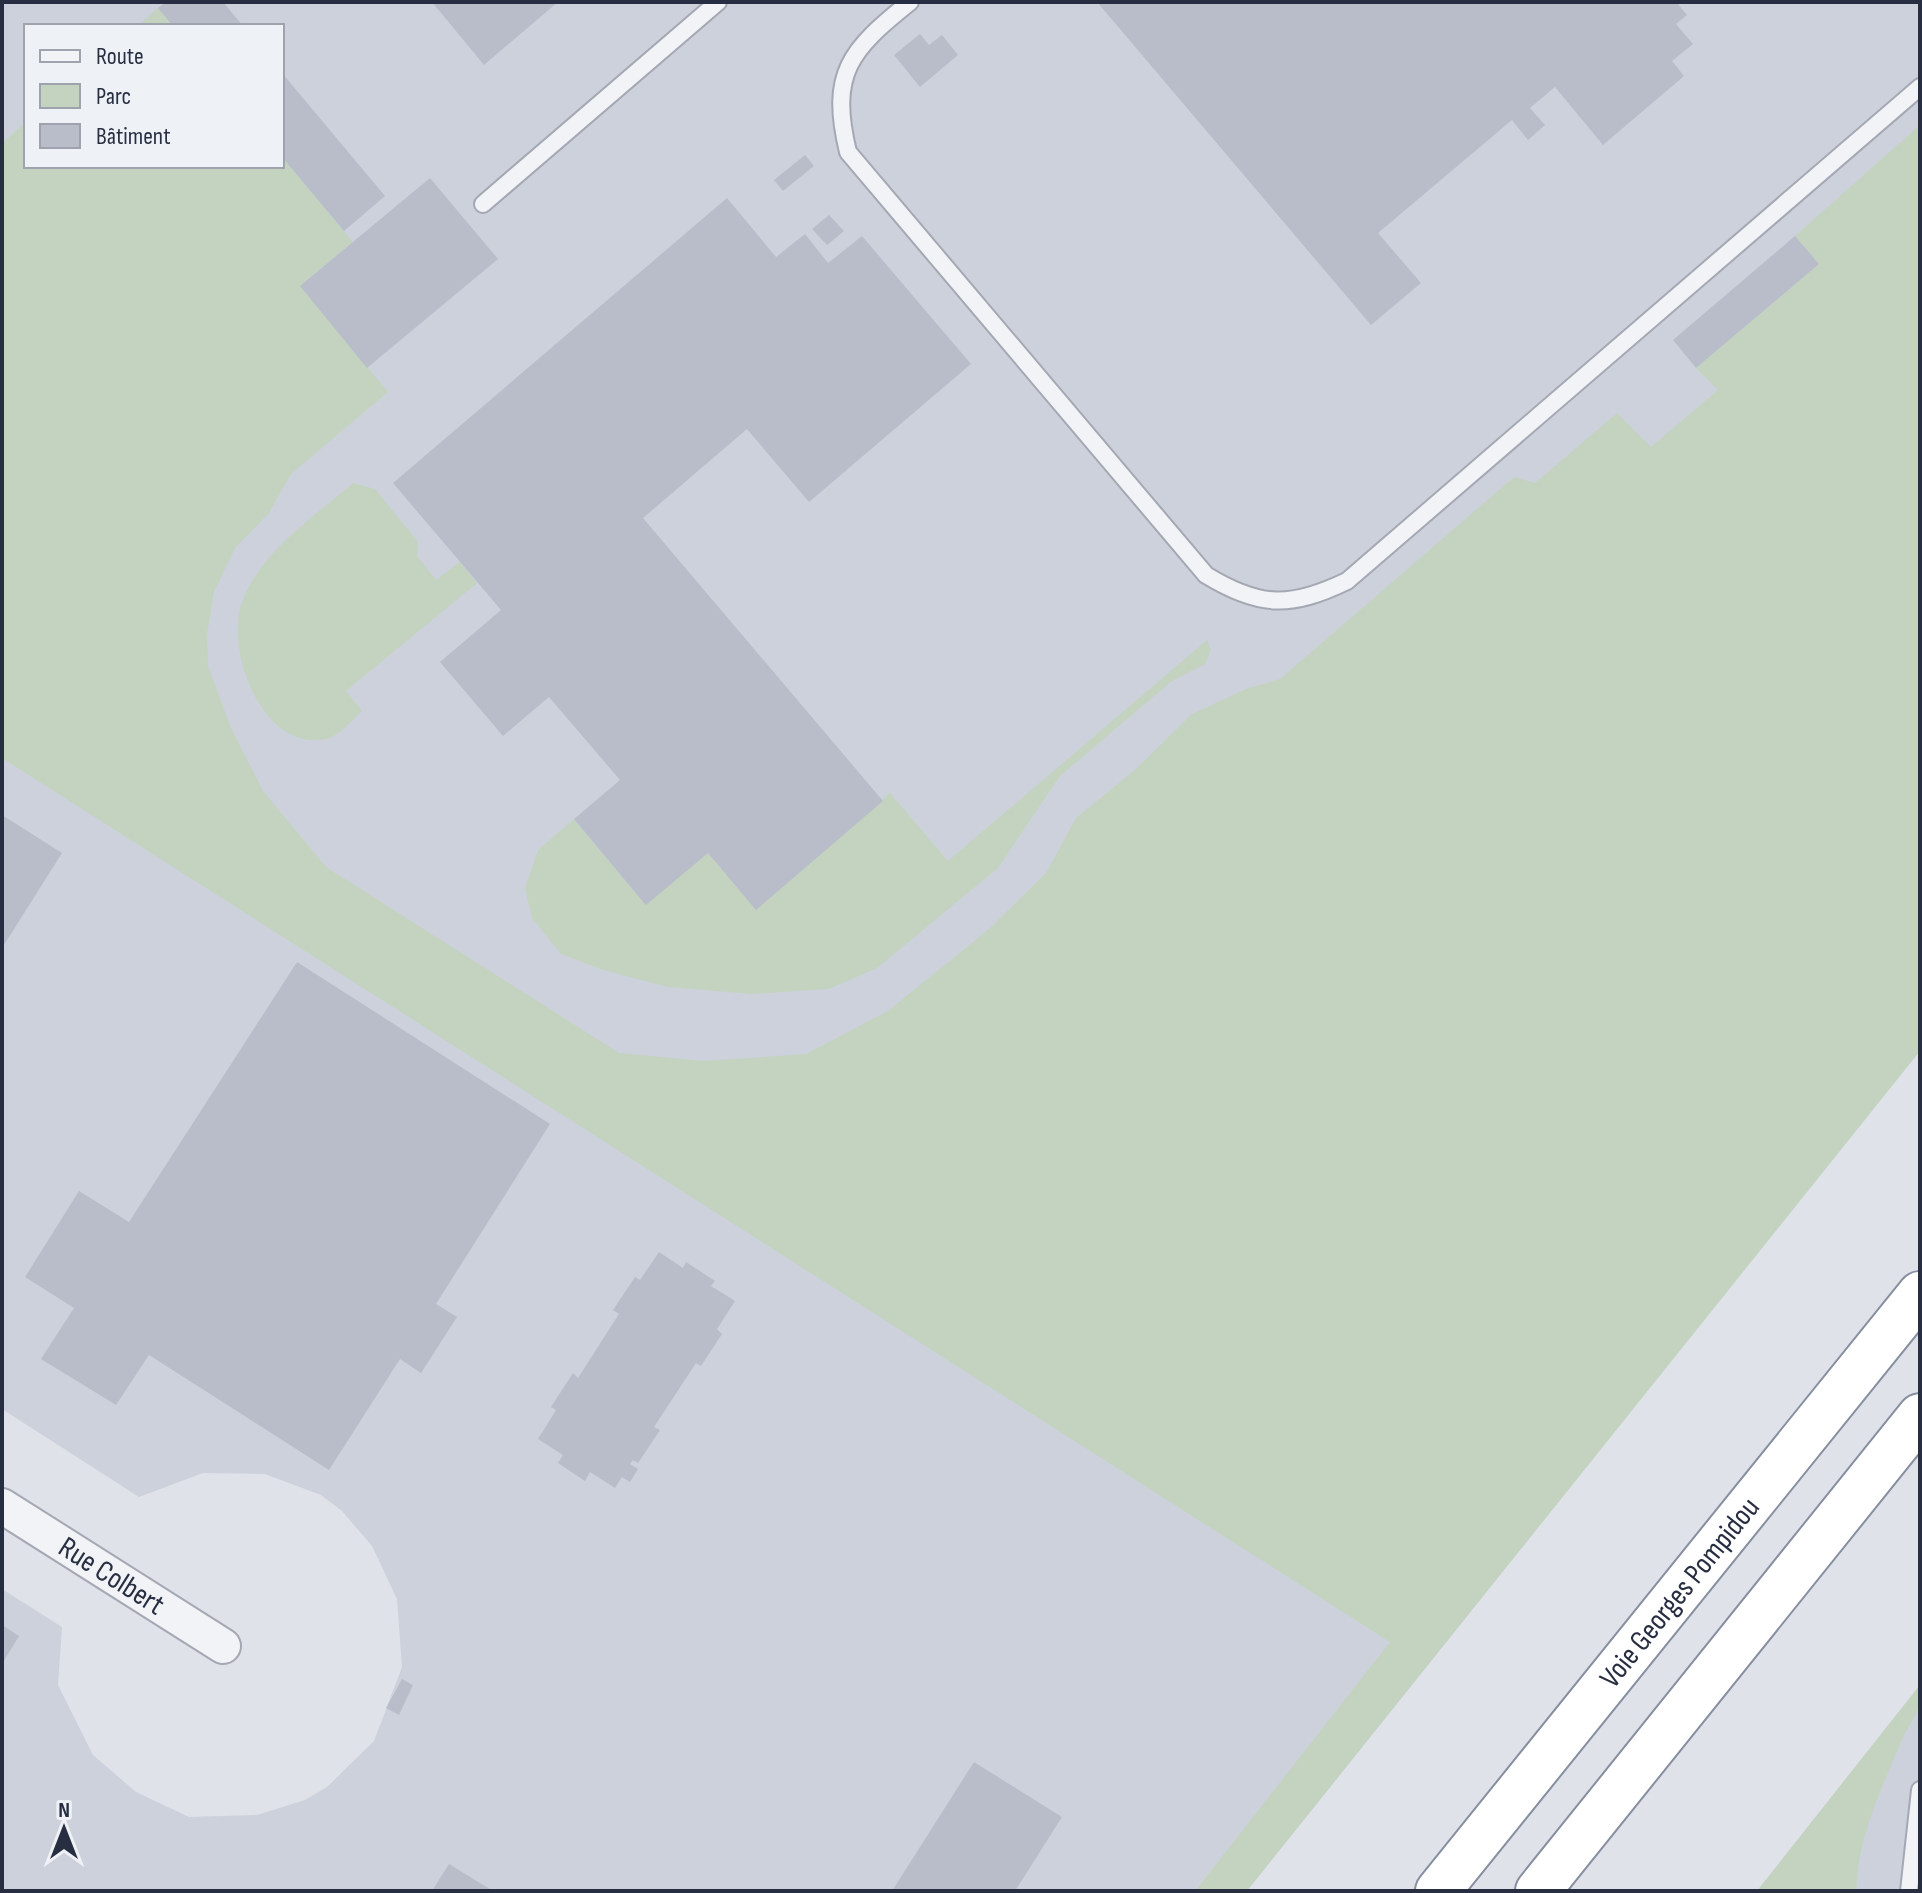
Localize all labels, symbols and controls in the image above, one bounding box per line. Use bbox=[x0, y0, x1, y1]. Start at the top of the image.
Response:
legend bbox=[24, 24, 284, 168]
text: Route bbox=[96, 42, 144, 71]
text: Parc bbox=[96, 82, 131, 111]
text: Bâtiment bbox=[96, 122, 171, 151]
street label: Voie Georges Pompidou bbox=[1592, 1490, 1768, 1695]
street label: Rue Colbert bbox=[52, 1530, 171, 1623]
north arrow bbox=[24, 1789, 104, 1869]
text: N bbox=[58, 1797, 70, 1824]

